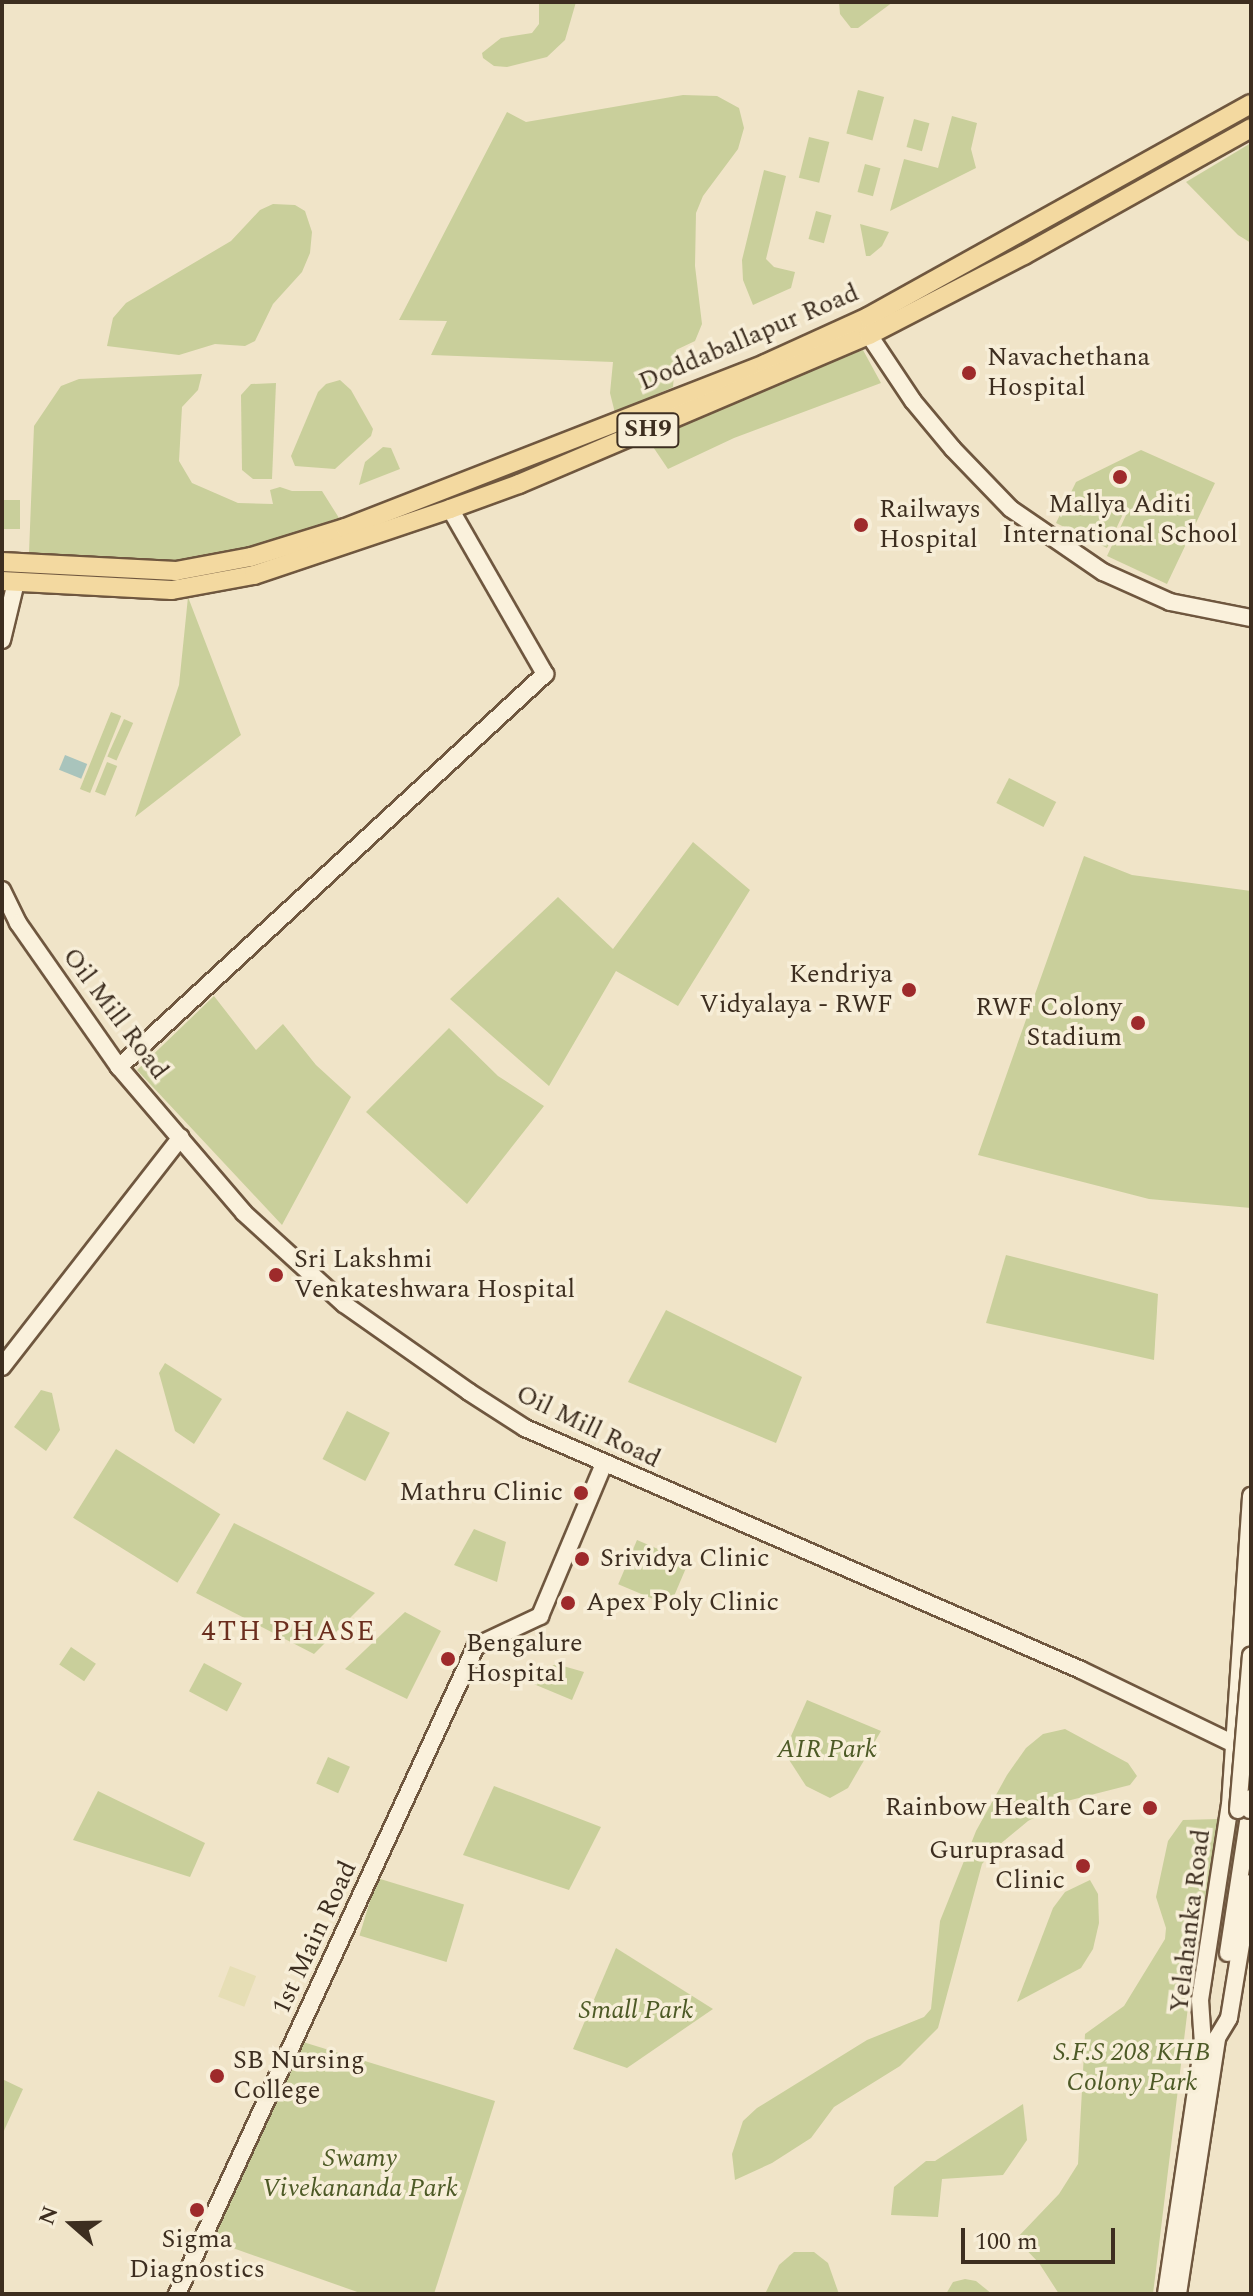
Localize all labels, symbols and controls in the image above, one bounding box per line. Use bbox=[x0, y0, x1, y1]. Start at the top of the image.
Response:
street label: Doddaballapur Road bbox=[634, 278, 864, 398]
place label: Navachethana Hospital bbox=[987, 342, 1150, 404]
marker: Navachethana Hospital bbox=[958, 362, 980, 384]
road number: SH9 bbox=[616, 410, 680, 450]
marker: Mallya Aditi International School bbox=[1111, 468, 1129, 486]
place label: Mallya Aditi International School bbox=[1002, 489, 1238, 550]
place label: Railways Hospital bbox=[879, 494, 981, 556]
marker: Railways Hospital bbox=[850, 514, 872, 536]
street label: Oil Mill Road bbox=[55, 942, 175, 1086]
place label: Kendriya Vidyalaya - RWF bbox=[699, 959, 893, 1020]
marker: Kendriya Vidyalaya - RWF bbox=[900, 981, 918, 999]
place label: RWF Colony Stadium bbox=[975, 992, 1122, 1054]
marker: RWF Colony Stadium bbox=[1129, 1014, 1147, 1032]
place label: Sri Lakshmi Venkateshwara Hospital bbox=[294, 1244, 575, 1306]
marker: Sri Lakshmi Venkateshwara Hospital bbox=[265, 1264, 287, 1286]
street label: Oil Mill Road bbox=[511, 1379, 665, 1475]
place label: Mathru Clinic bbox=[399, 1477, 563, 1509]
marker: Mathru Clinic bbox=[570, 1482, 592, 1504]
place label: Srividya Clinic bbox=[600, 1543, 769, 1575]
marker: Srividya Clinic bbox=[571, 1548, 593, 1570]
place label: Apex Poly Clinic bbox=[586, 1587, 779, 1619]
marker: Apex Poly Clinic bbox=[557, 1592, 579, 1614]
district label: 4TH PHASE bbox=[201, 1615, 377, 1649]
place label: Bengalure Hospital bbox=[466, 1628, 583, 1690]
marker: Bengalure Hospital bbox=[437, 1648, 459, 1670]
park label: AIR Park bbox=[777, 1734, 877, 1766]
place label: Rainbow Health Care bbox=[885, 1792, 1132, 1824]
marker: Rainbow Health Care bbox=[1139, 1797, 1161, 1819]
street label: Yelahanka Road bbox=[1164, 1828, 1218, 2014]
place label: Guruprasad Clinic bbox=[929, 1835, 1065, 1896]
marker: Guruprasad Clinic bbox=[1072, 1855, 1094, 1877]
street label: 1st Main Road bbox=[266, 1856, 364, 2020]
park label: Small Park bbox=[579, 1995, 693, 2027]
park label: S.F.S 208 KHB Colony Park bbox=[1053, 2037, 1211, 2098]
place label: SB Nursing College bbox=[233, 2045, 365, 2106]
marker: SB Nursing College bbox=[208, 2067, 226, 2085]
park label: Swamy Vivekananda Park bbox=[262, 2143, 458, 2204]
north arrow bbox=[32, 2184, 112, 2264]
marker: Sigma Diagnostics bbox=[186, 2199, 208, 2221]
text: N bbox=[30, 2202, 68, 2230]
scale bar bbox=[965, 2212, 1119, 2262]
place label: Sigma Diagnostics bbox=[129, 2224, 265, 2286]
text: 100 m bbox=[975, 2224, 1038, 2260]

